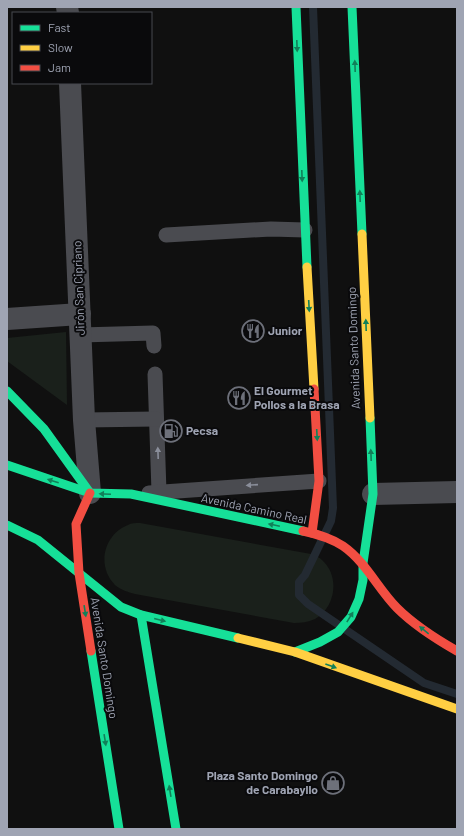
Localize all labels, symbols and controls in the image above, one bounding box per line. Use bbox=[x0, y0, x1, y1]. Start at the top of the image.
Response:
legend bbox=[12, 12, 152, 84]
text: Fast bbox=[48, 20, 71, 34]
text: Slow bbox=[48, 40, 73, 54]
one-way arrow bbox=[294, 40, 301, 52]
text: Jam bbox=[48, 60, 71, 74]
one-way arrow bbox=[351, 60, 358, 72]
one-way arrow bbox=[299, 170, 306, 182]
one-way arrow bbox=[357, 189, 363, 202]
street label: Jirón San Cipriano bbox=[69, 240, 87, 336]
street label: Avenida Santo Domingo bbox=[344, 287, 362, 410]
one-way arrow bbox=[305, 300, 312, 312]
restaurant icon: Junior bbox=[240, 318, 266, 344]
one-way arrow bbox=[362, 319, 369, 331]
place label: Junior bbox=[268, 323, 303, 337]
place label: El Gourmet Pollos a la Brasa bbox=[254, 383, 340, 411]
restaurant icon: El Gourmet Pollos a la Brasa bbox=[226, 385, 252, 411]
fuel station icon: Pecsa bbox=[158, 418, 184, 444]
place label: Pecsa bbox=[186, 423, 218, 437]
one-way arrow bbox=[313, 429, 320, 441]
one-way arrow bbox=[154, 447, 161, 459]
one-way arrow bbox=[368, 448, 374, 461]
one-way arrow bbox=[47, 477, 59, 483]
one-way arrow bbox=[246, 482, 258, 489]
one-way arrow bbox=[99, 490, 111, 497]
street label: Avenida Camino Real bbox=[200, 490, 308, 526]
one-way arrow bbox=[268, 522, 280, 528]
street label: Avenida Santo Domingo bbox=[88, 596, 121, 719]
one-way arrow bbox=[82, 605, 88, 617]
one-way arrow bbox=[346, 612, 354, 623]
one-way arrow bbox=[153, 617, 166, 623]
one-way arrow bbox=[419, 626, 430, 635]
one-way arrow bbox=[326, 663, 338, 669]
one-way arrow bbox=[102, 734, 108, 746]
place label: Plaza Santo Domingo de Carabayllo bbox=[207, 768, 318, 796]
shop icon: Plaza Santo Domingo de Carabayllo bbox=[320, 770, 346, 796]
one-way arrow bbox=[166, 784, 172, 797]

